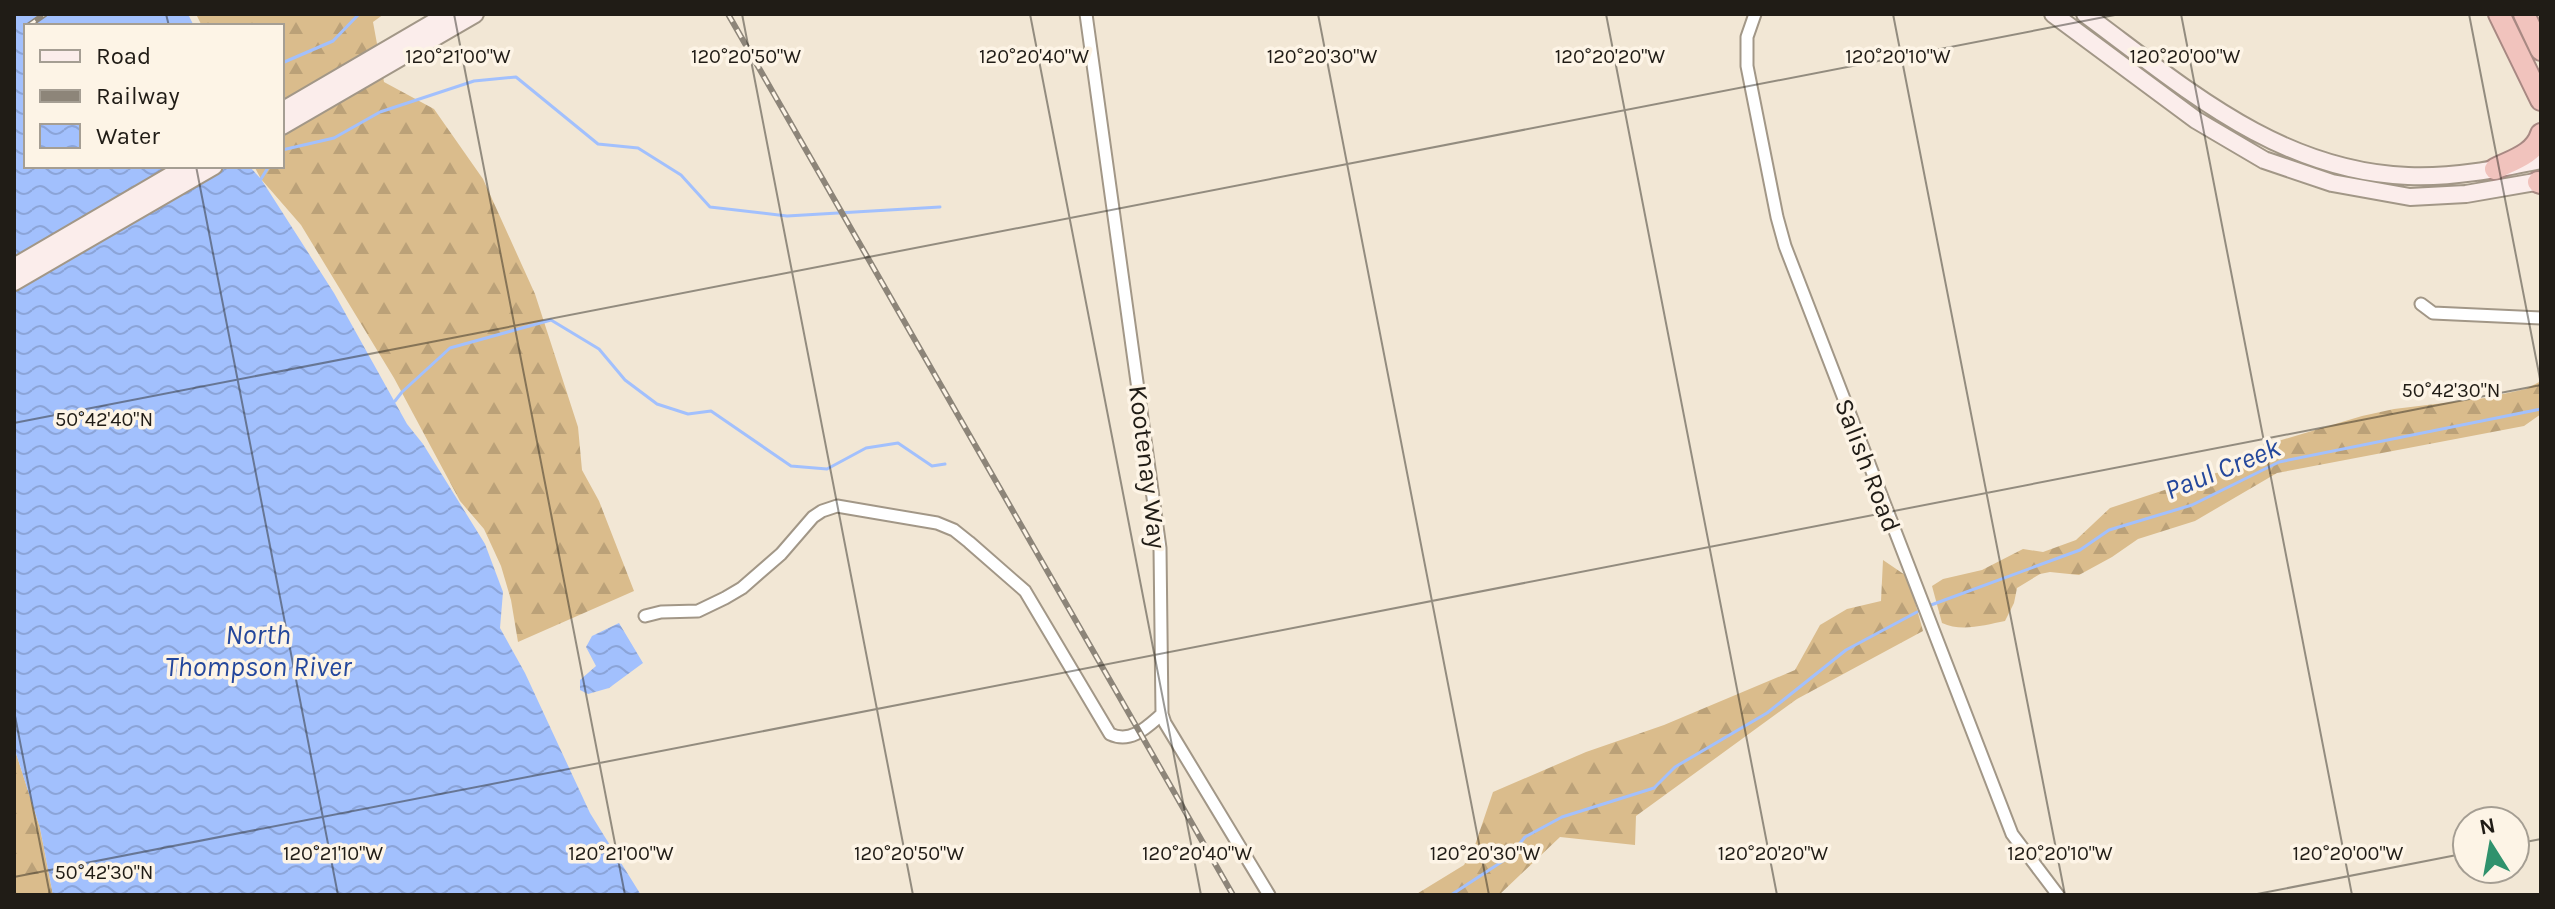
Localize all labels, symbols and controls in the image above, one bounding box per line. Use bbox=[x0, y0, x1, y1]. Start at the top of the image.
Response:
legend bbox=[24, 24, 284, 168]
text: Road bbox=[96, 42, 151, 70]
text: 120°21'00"W bbox=[405, 45, 511, 68]
text: 120°20'50"W bbox=[691, 45, 801, 68]
text: 120°20'40"W bbox=[979, 45, 1089, 68]
text: 120°20'30"W bbox=[1267, 45, 1377, 68]
text: 120°20'20"W bbox=[1555, 45, 1665, 68]
text: 120°20'10"W bbox=[1845, 45, 1951, 68]
text: 120°20'00"W bbox=[2130, 45, 2240, 68]
text: Railway bbox=[96, 82, 180, 110]
text: Water bbox=[96, 122, 160, 150]
text: 50°42'30"N bbox=[2402, 379, 2500, 402]
street label: Kootenay Way bbox=[1122, 384, 1173, 551]
street label: Salish Road bbox=[1828, 394, 1907, 536]
text: 50°42'40"N bbox=[55, 408, 153, 431]
water label: Paul Creek bbox=[2160, 430, 2285, 507]
water label: North Thompson River bbox=[165, 618, 353, 683]
north arrow bbox=[2451, 805, 2531, 885]
text: N bbox=[2477, 812, 2498, 841]
text: 120°21'10"W bbox=[283, 842, 383, 865]
text: 120°21'00"W bbox=[568, 842, 674, 865]
text: 120°20'50"W bbox=[854, 842, 964, 865]
text: 120°20'40"W bbox=[1142, 842, 1252, 865]
text: 120°20'30"W bbox=[1430, 842, 1540, 865]
text: 120°20'20"W bbox=[1718, 842, 1828, 865]
text: 120°20'10"W bbox=[2007, 842, 2113, 865]
text: 120°20'00"W bbox=[2293, 842, 2403, 865]
text: 50°42'30"N bbox=[55, 861, 153, 884]

